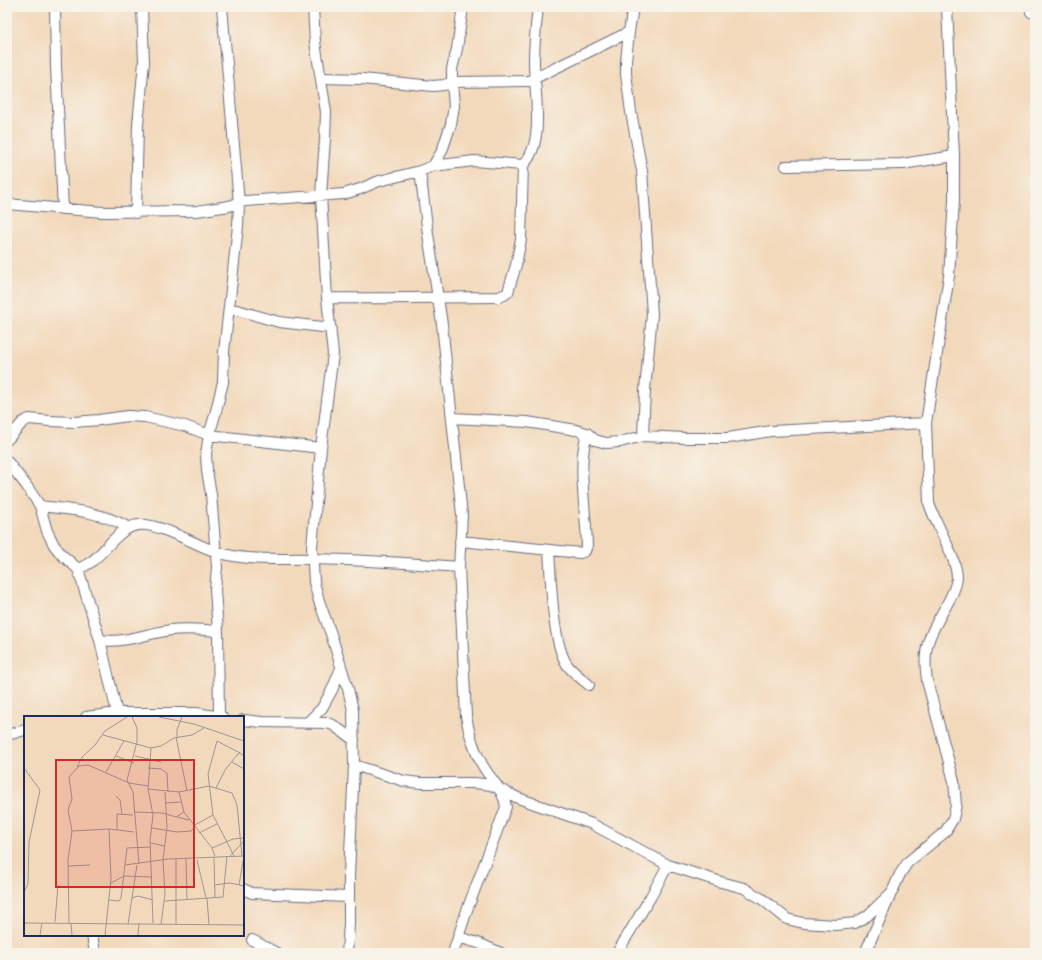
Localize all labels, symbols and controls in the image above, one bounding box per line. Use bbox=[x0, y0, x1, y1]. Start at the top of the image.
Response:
inset map bbox=[24, 716, 244, 936]

